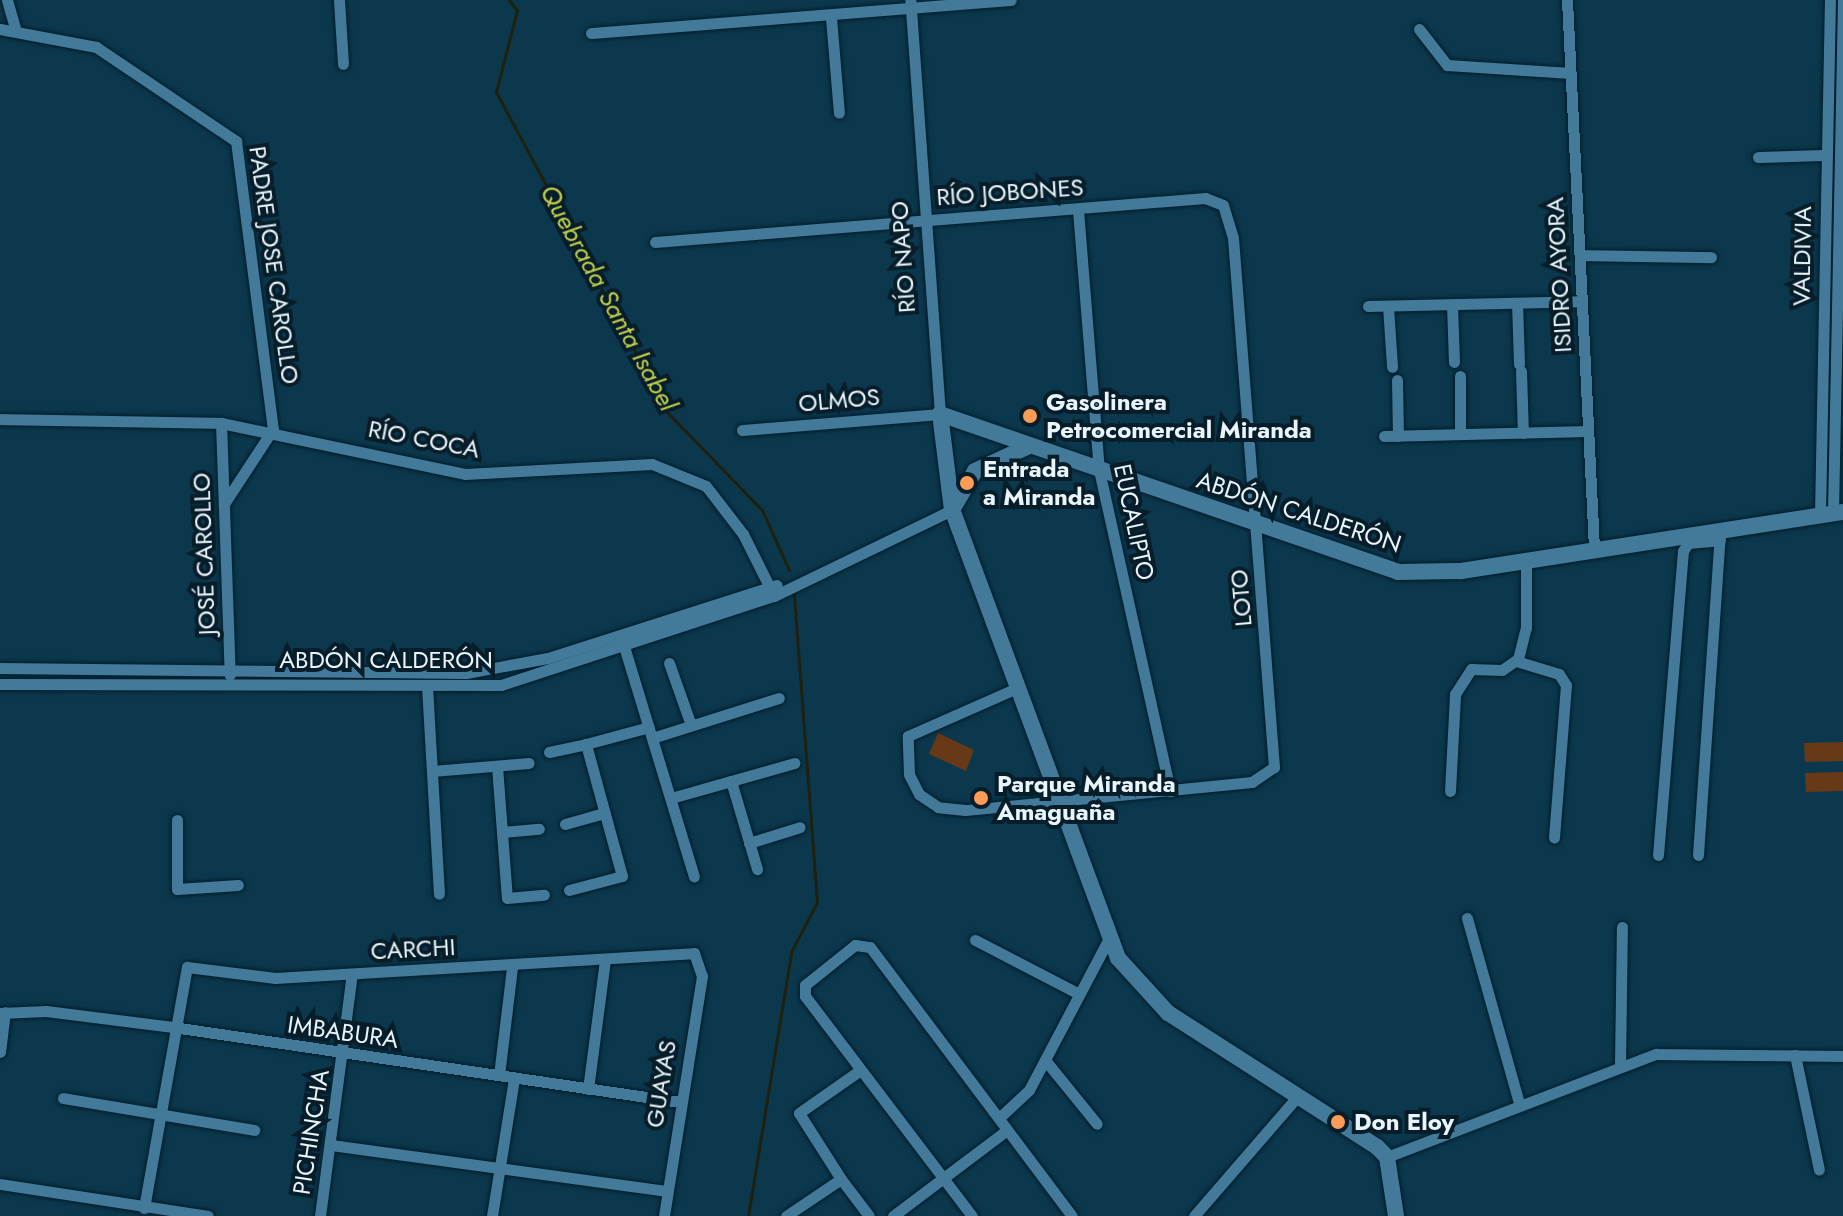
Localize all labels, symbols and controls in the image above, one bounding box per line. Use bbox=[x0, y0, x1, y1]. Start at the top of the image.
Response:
street label: PADRE JOSE CAROLLO bbox=[243, 144, 305, 386]
street label: RÍO JOBONES bbox=[935, 172, 1085, 212]
water label: Quebrada Santa Isabel bbox=[533, 179, 683, 417]
street label: ISIDRO AYORA bbox=[1541, 197, 1577, 353]
street label: RÍO NAPO bbox=[885, 200, 921, 314]
street label: VALDIVIA bbox=[1787, 206, 1817, 306]
street label: OLMOS bbox=[797, 382, 881, 418]
place label: Gasolinera Petrocomercial Miranda bbox=[1046, 388, 1312, 444]
marker: Gasolinera Petrocomercial Miranda bbox=[1021, 407, 1039, 425]
street label: RÍO COCA bbox=[366, 414, 482, 464]
place label: Entrada a Miranda bbox=[983, 455, 1095, 511]
street label: EUCALIPTO bbox=[1108, 461, 1160, 583]
street label: ABDÓN CALDERÓN bbox=[1193, 465, 1405, 559]
street label: JOSÉ CAROLLO bbox=[187, 472, 221, 636]
marker: Entrada a Miranda bbox=[958, 474, 976, 492]
street label: LOTO bbox=[1224, 568, 1258, 628]
street label: ABDÓN CALDERÓN bbox=[279, 646, 493, 674]
place label: Parque Miranda Amaguaña bbox=[997, 770, 1176, 826]
marker: Parque Miranda Amaguaña bbox=[972, 789, 990, 807]
street label: CARCHI bbox=[370, 932, 456, 966]
street label: IMBABURA bbox=[286, 1010, 400, 1054]
street label: GUAYAS bbox=[640, 1038, 682, 1130]
street label: PICHINCHA bbox=[287, 1067, 335, 1197]
place label: Don Eloy bbox=[1354, 1108, 1454, 1136]
marker: Don Eloy bbox=[1329, 1113, 1347, 1131]

